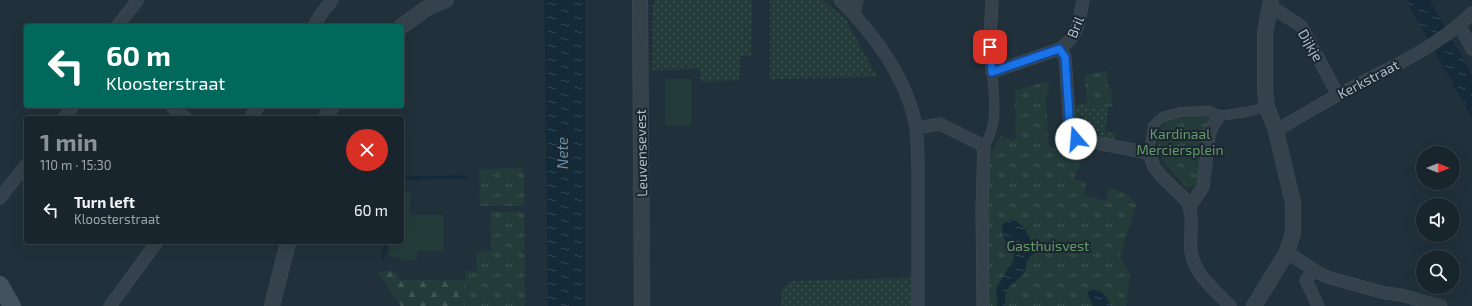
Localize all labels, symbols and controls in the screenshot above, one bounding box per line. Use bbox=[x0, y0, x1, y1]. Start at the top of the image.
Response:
street label: Bril bbox=[1063, 13, 1087, 40]
street label: Dijkje bbox=[1295, 26, 1327, 64]
pin bbox=[973, 30, 1007, 64]
icon: arrive bbox=[979, 36, 1001, 58]
text: 60 m bbox=[106, 38, 171, 72]
icon: left bbox=[40, 40, 92, 92]
street label: Kerkstraat bbox=[1334, 56, 1402, 102]
text: Kloosterstraat bbox=[106, 72, 225, 94]
street label: Leuvensevest bbox=[632, 109, 650, 197]
position arrow bbox=[1055, 118, 1097, 160]
park label: Kardinaal Merciersplein bbox=[1136, 125, 1224, 158]
text: 1 min bbox=[40, 127, 98, 156]
button: close bbox=[346, 129, 388, 171]
water label: Nete bbox=[553, 137, 571, 169]
north arrow bbox=[1416, 146, 1460, 190]
map controls bbox=[1416, 146, 1460, 294]
text: 110 m · 15:30 bbox=[40, 157, 112, 173]
text: Turn left bbox=[74, 193, 135, 211]
button: sound bbox=[1416, 198, 1460, 242]
icon: left bbox=[40, 199, 62, 221]
text: 60 m bbox=[354, 201, 388, 219]
text: Kloosterstraat bbox=[74, 211, 160, 227]
park label: Gasthuisvest bbox=[1007, 237, 1089, 254]
button: search bbox=[1416, 250, 1460, 294]

